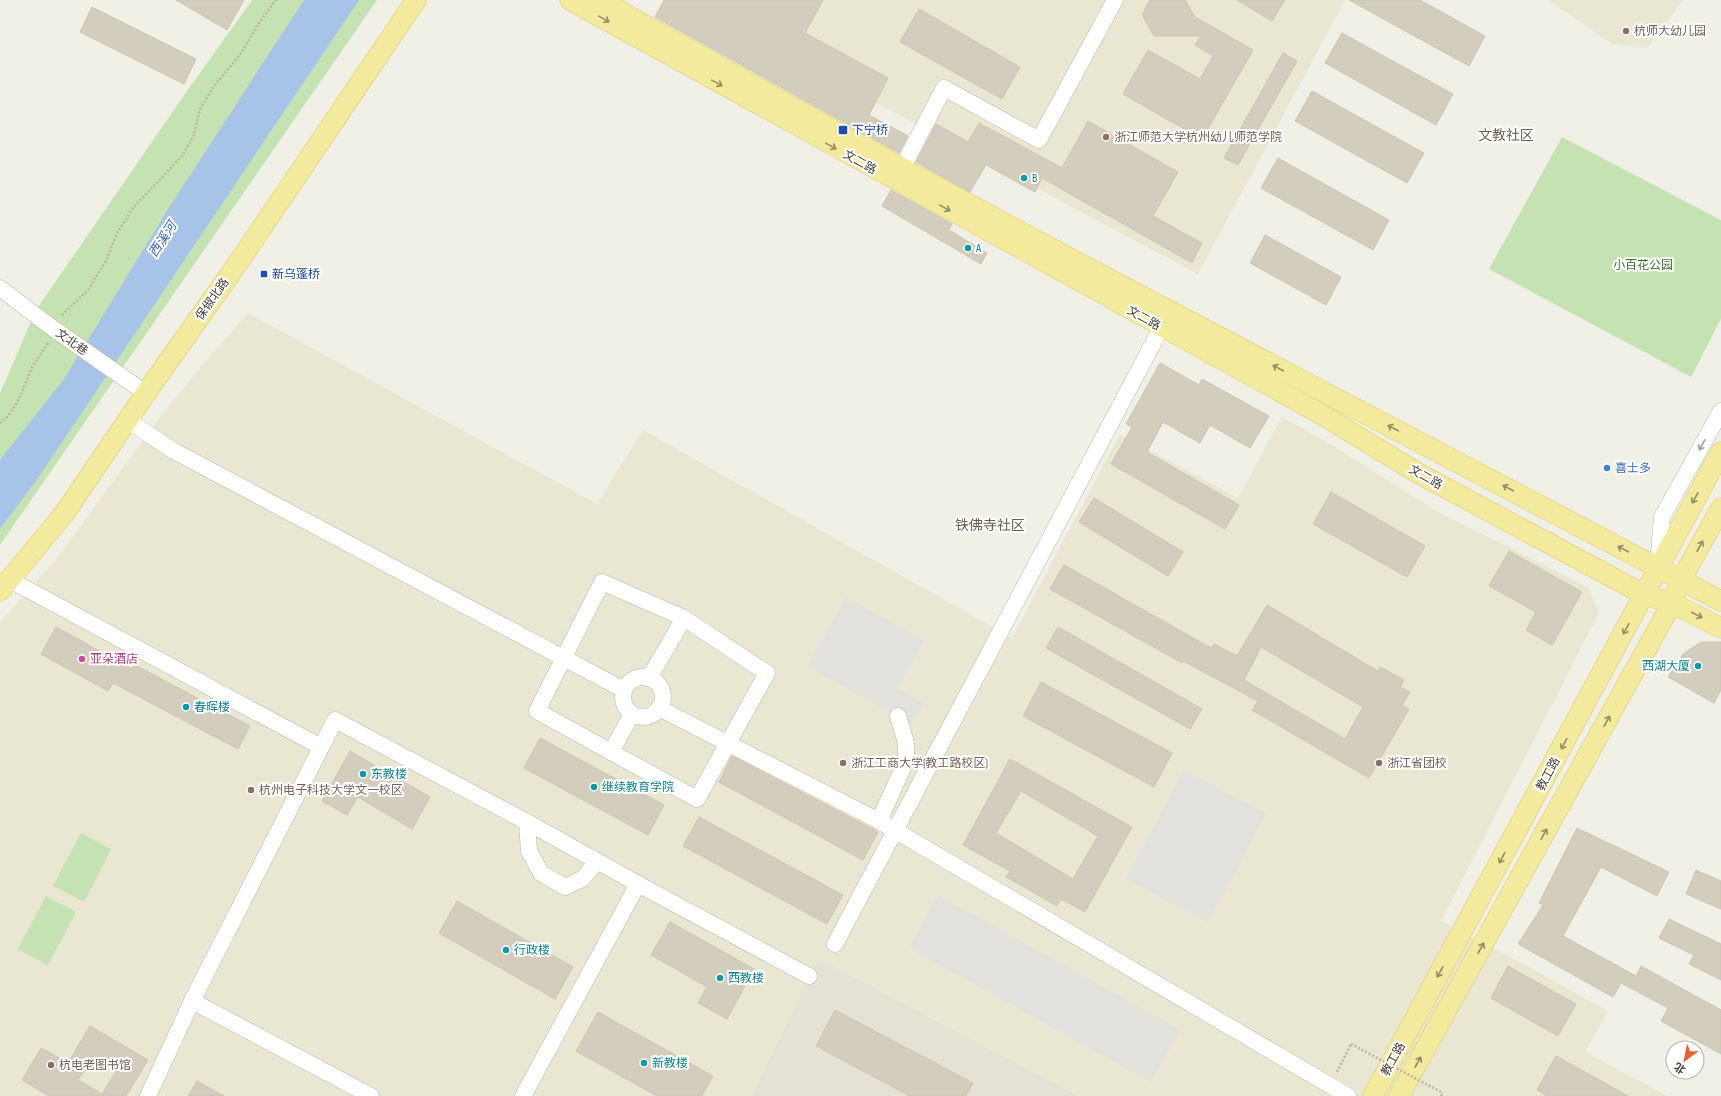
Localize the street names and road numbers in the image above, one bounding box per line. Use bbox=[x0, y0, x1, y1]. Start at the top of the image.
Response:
street label: 文二路 bbox=[840, 147, 879, 178]
street label: 保俶北路 bbox=[192, 275, 232, 323]
street label: 文二路 bbox=[1124, 303, 1163, 334]
street label: 文北巷 bbox=[53, 326, 91, 359]
street label: 文二路 bbox=[1406, 462, 1445, 493]
street label: 教工路 bbox=[1533, 755, 1564, 794]
street label: 教工路 bbox=[1378, 1040, 1409, 1079]

